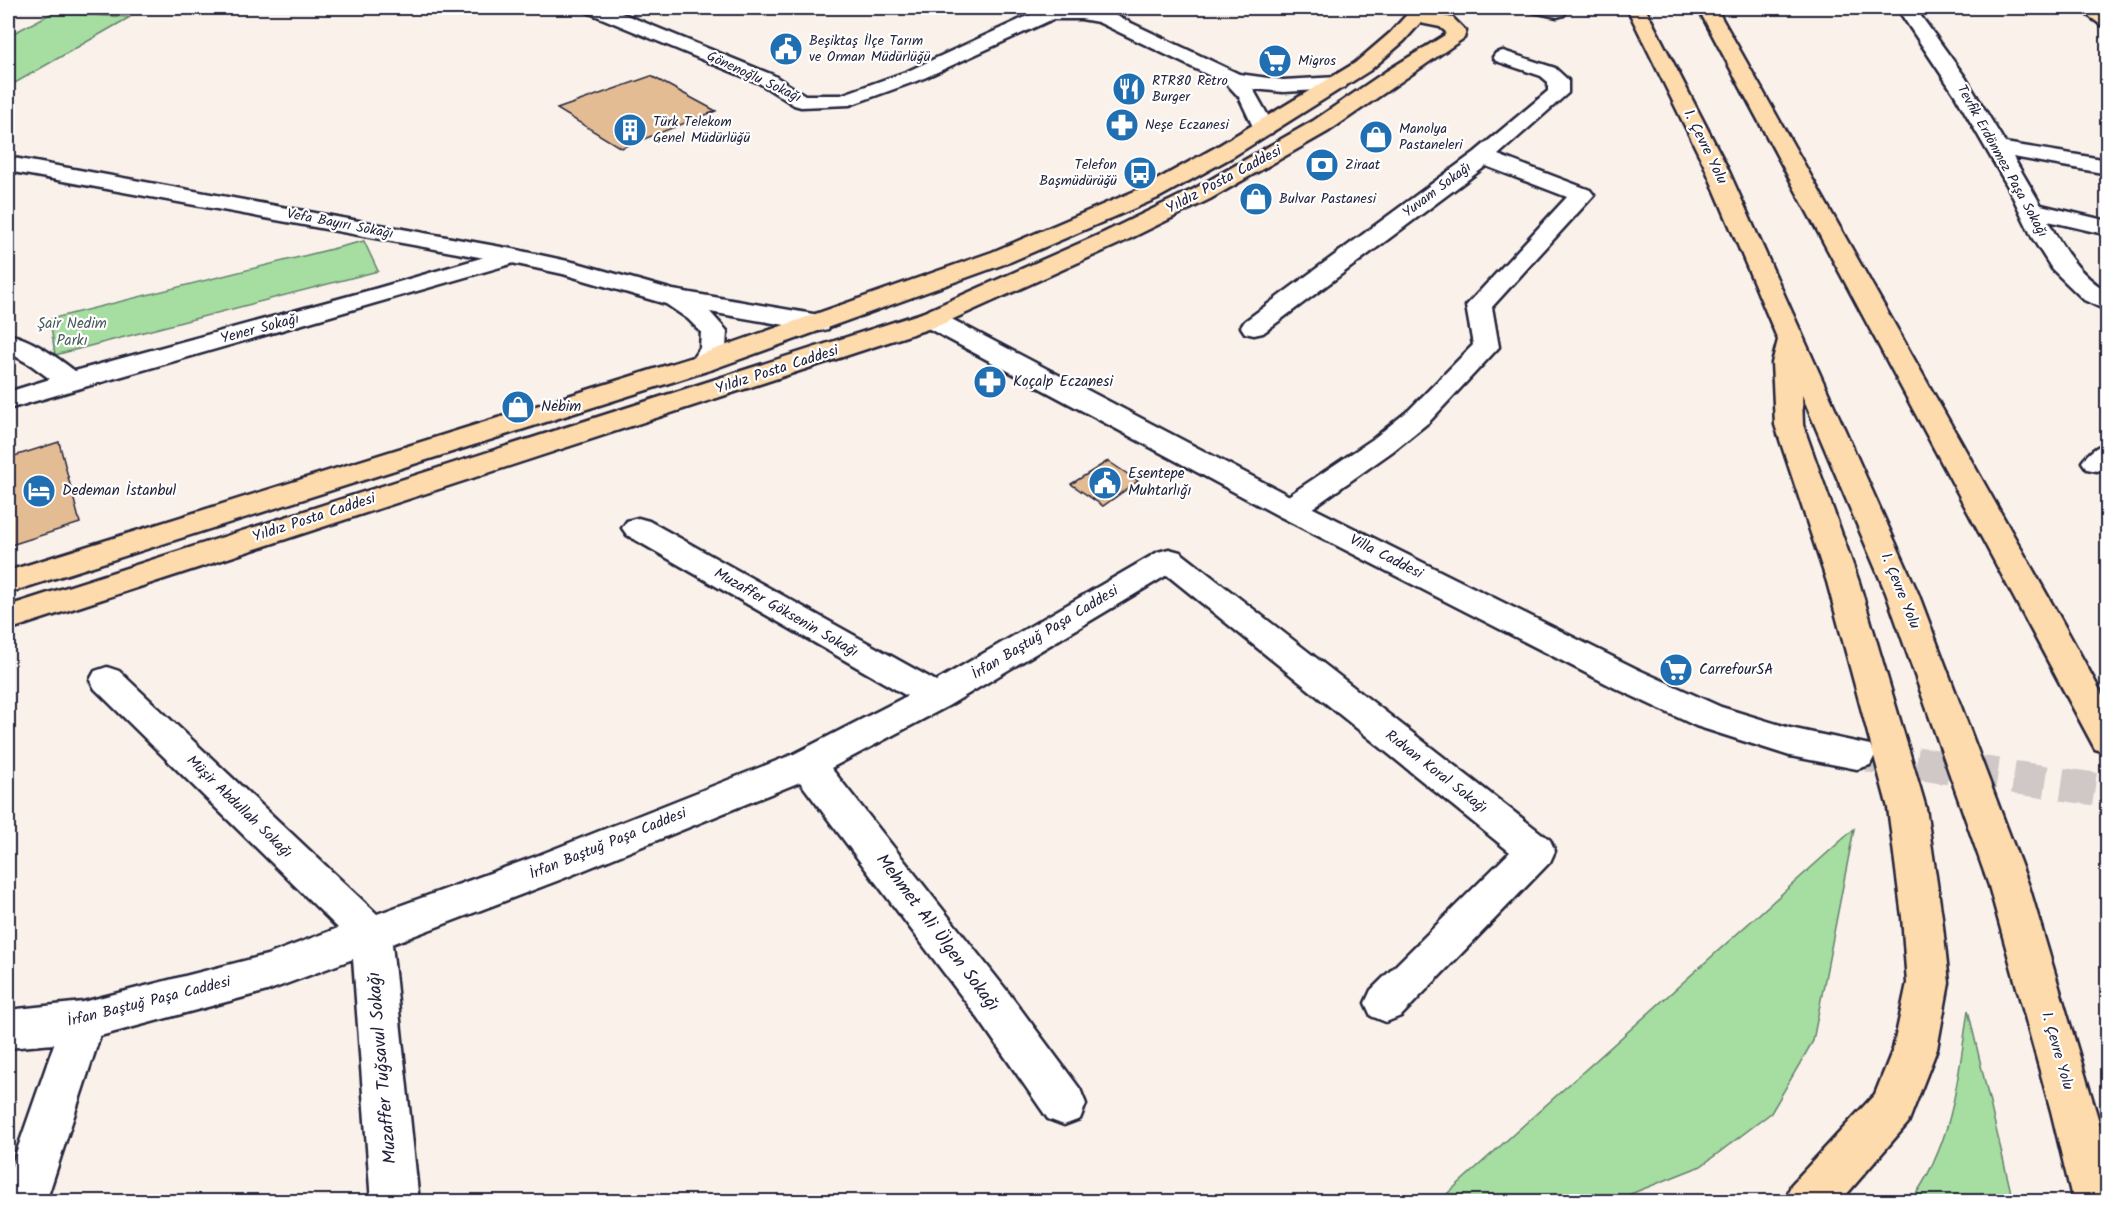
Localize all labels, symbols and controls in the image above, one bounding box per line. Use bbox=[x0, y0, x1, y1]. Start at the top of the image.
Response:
place label: Beşiktaş İlçe Tarım ve Orman Müdürlüğü bbox=[809, 30, 931, 68]
public building icon: Beşiktaş İlçe Tarım ve Orman Müdürlüğü bbox=[768, 31, 804, 67]
supermarket icon: Migros bbox=[1257, 43, 1293, 79]
street label: Gönenoğlu Sokağı bbox=[703, 45, 805, 109]
place label: Migros bbox=[1298, 50, 1336, 72]
place label: RTR80 Retro Burger bbox=[1152, 70, 1228, 108]
restaurant icon: RTR80 Retro Burger bbox=[1111, 71, 1147, 107]
street label: Tevfik Erdönmez Paşa Sokağı bbox=[1951, 81, 2053, 242]
street label: 1. Çevre Yolu bbox=[1677, 106, 1733, 188]
pharmacy icon: Neşe Eczanesi bbox=[1104, 107, 1140, 143]
place label: Türk Telekom Genel Müdürlüğü bbox=[653, 111, 750, 149]
building icon: Türk Telekom Genel Müdürlüğü bbox=[612, 112, 648, 148]
place label: Neşe Eczanesi bbox=[1145, 114, 1230, 136]
place label: Manolya Pastaneleri bbox=[1399, 118, 1463, 156]
shop icon: Manolya Pastaneleri bbox=[1358, 119, 1394, 155]
street label: Yıldız Posta Caddesi bbox=[1162, 139, 1287, 221]
bank icon: Ziraat bbox=[1304, 147, 1340, 183]
place label: Telefon Başmüdürüğü bbox=[1039, 154, 1117, 192]
place label: Ziraat bbox=[1345, 154, 1381, 176]
bus stop icon: Telefon Başmüdürüğü bbox=[1122, 155, 1158, 191]
street label: Yuvam Sokağı bbox=[1398, 157, 1476, 223]
shop icon: Bulvar Pastanesi bbox=[1238, 181, 1274, 217]
place label: Bulvar Pastanesi bbox=[1279, 188, 1377, 210]
street label: Vefa Bayırı Sokağı bbox=[285, 203, 395, 245]
street label: Yener Sokağı bbox=[218, 307, 302, 351]
park label: Şair Nedim Parkı bbox=[37, 312, 107, 353]
street label: Yıldız Posta Caddesi bbox=[712, 338, 843, 401]
pharmacy icon: Koçalp Eczanesi bbox=[972, 364, 1008, 400]
place label: Koçalp Eczanesi bbox=[1013, 370, 1114, 394]
shop icon: Nebim bbox=[500, 389, 536, 425]
place label: Nebim bbox=[541, 395, 581, 419]
place label: Esentepe Muhtarlığı bbox=[1128, 462, 1192, 503]
public building icon: Esentepe Muhtarlığı bbox=[1087, 465, 1123, 501]
hotel icon: Dedeman İstanbul bbox=[21, 473, 57, 509]
place label: Dedeman İstanbul bbox=[62, 479, 177, 503]
street label: Yıldız Posta Caddesi bbox=[249, 486, 380, 549]
street label: Villa Caddesi bbox=[1345, 528, 1428, 586]
street label: 1. Çevre Yolu bbox=[1874, 549, 1926, 633]
street label: Muzaffer Göksenin Sokağı bbox=[709, 562, 863, 664]
street label: İrfan Baştuğ Paşa Caddesi bbox=[967, 579, 1124, 686]
supermarket icon: CarrefourSA bbox=[1658, 652, 1694, 688]
place label: CarrefourSA bbox=[1699, 658, 1773, 682]
street label: Rıdvan Koral Sokağı bbox=[1379, 724, 1493, 820]
street label: Müşir Abdullah Sokağı bbox=[180, 750, 298, 864]
street label: İrfan Baştuğ Paşa Caddesi bbox=[526, 801, 692, 887]
street label: Mehmet Ali Ülgen Sokağı bbox=[868, 848, 1006, 1018]
street label: İrfan Baştuğ Paşa Caddesi bbox=[65, 970, 235, 1034]
street label: Muzaffer Tuğsavul Sokağı bbox=[360, 971, 406, 1165]
street label: 1. Çevre Yolu bbox=[2034, 1009, 2080, 1093]

